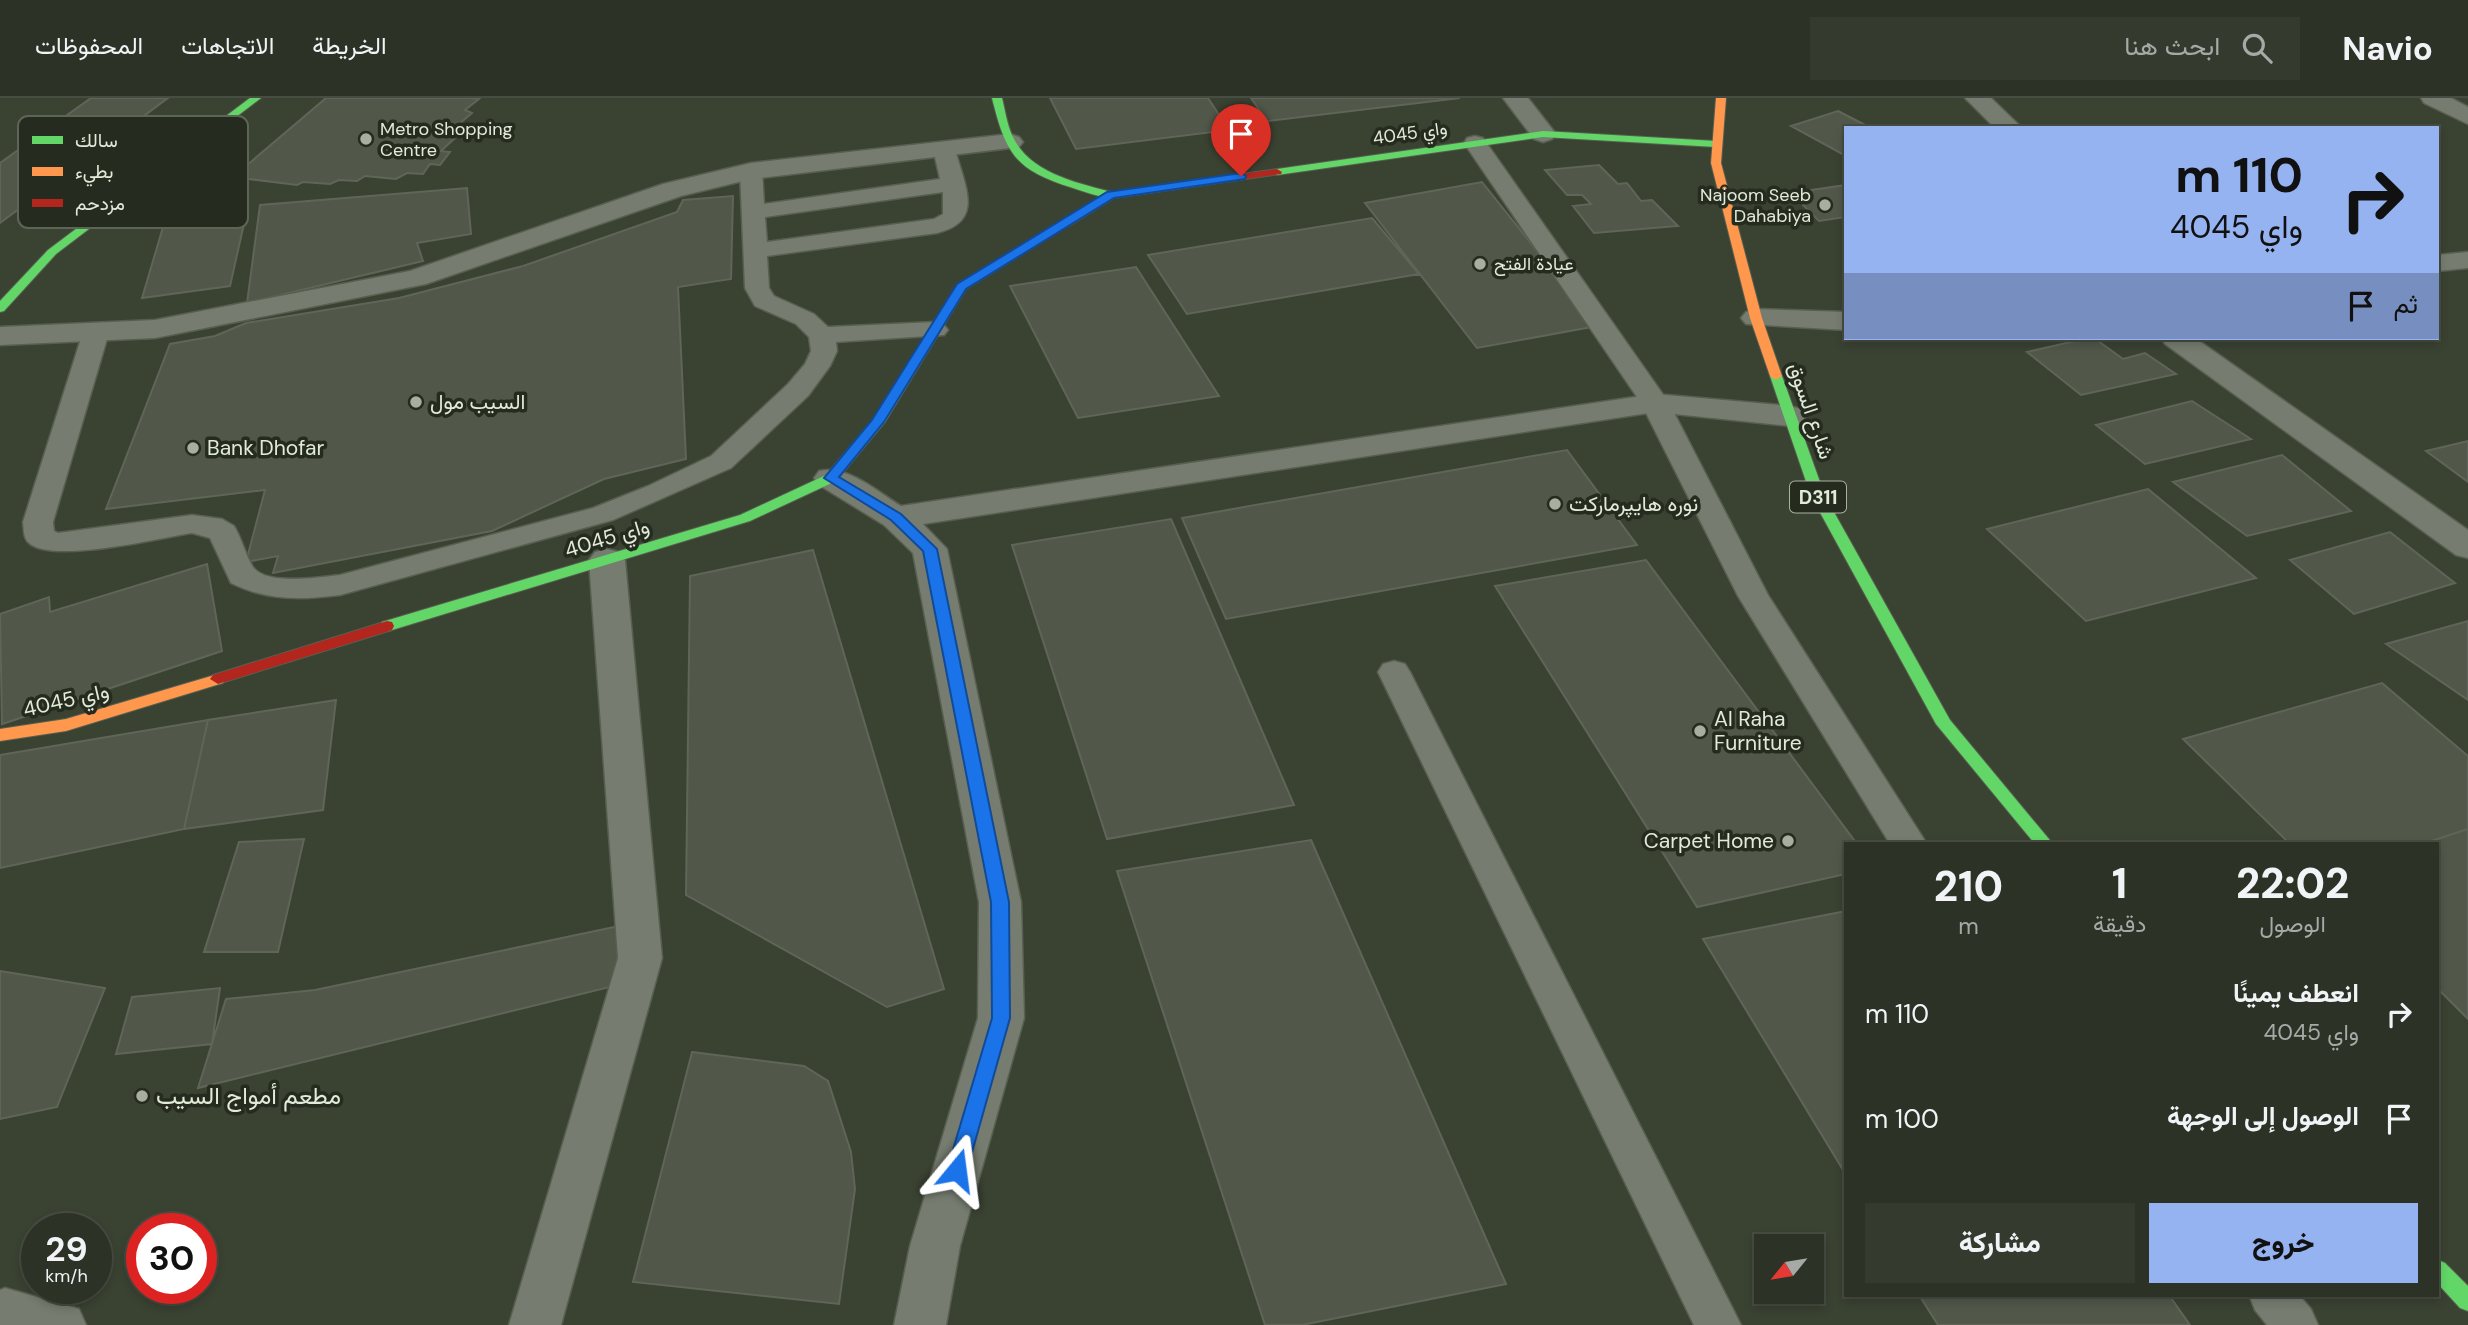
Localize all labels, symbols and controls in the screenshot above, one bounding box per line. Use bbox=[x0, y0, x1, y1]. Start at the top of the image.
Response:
search box bbox=[1810, 17, 2300, 80]
text: Navio bbox=[2342, 27, 2433, 70]
text: ابحث هنا bbox=[2124, 29, 2220, 63]
icon: search bbox=[2238, 29, 2276, 67]
text: المحفوظات bbox=[35, 30, 143, 61]
text: الاتجاهات bbox=[181, 30, 274, 61]
text: الخريطة bbox=[312, 30, 387, 61]
pin bbox=[1211, 104, 1271, 176]
icon: arrive bbox=[1222, 115, 1260, 153]
legend bbox=[18, 116, 248, 228]
street label: واي 4045 bbox=[1371, 116, 1449, 153]
place label: Metro Shopping Centre bbox=[380, 117, 513, 162]
text: سالك bbox=[75, 128, 118, 153]
marker: Metro Shopping Centre bbox=[358, 131, 374, 147]
text: 110 m bbox=[2175, 143, 2303, 207]
icon: right bbox=[2327, 154, 2418, 245]
text: بطيء bbox=[75, 159, 113, 187]
place label: Najoom Seeb Dahabiya bbox=[1700, 183, 1811, 228]
text: مزدحم bbox=[75, 191, 125, 216]
marker: Najoom Seeb Dahabiya bbox=[1817, 197, 1833, 213]
text: واي 4045 bbox=[2170, 206, 2303, 248]
place label: عيادة الفتح bbox=[1494, 252, 1574, 276]
marker: عيادة الفتح bbox=[1472, 256, 1488, 272]
icon: arrive bbox=[2342, 287, 2380, 325]
text: ثم bbox=[2394, 287, 2418, 321]
street label: شارع السوق bbox=[1781, 359, 1841, 463]
place label: السيب مول bbox=[430, 388, 525, 416]
marker: السيب مول bbox=[408, 394, 424, 410]
place label: Bank Dhofar bbox=[207, 434, 324, 462]
marker: Bank Dhofar bbox=[185, 440, 201, 456]
road number: D311 bbox=[1790, 482, 1846, 512]
place label: نوره هايپرماركت bbox=[1569, 490, 1698, 518]
marker: نوره هايپرماركت bbox=[1547, 496, 1563, 512]
street label: واي 4045 bbox=[561, 512, 654, 567]
street label: واي 4045 bbox=[20, 677, 112, 726]
place label: Al Raha Furniture bbox=[1714, 705, 1802, 757]
marker: Al Raha Furniture bbox=[1692, 723, 1708, 739]
place label: Carpet Home bbox=[1644, 827, 1774, 855]
marker: Carpet Home bbox=[1780, 833, 1796, 849]
text: 1 bbox=[2112, 856, 2127, 911]
text: 22:02 bbox=[2236, 856, 2349, 911]
text: 210 bbox=[1934, 859, 2003, 914]
text: دقيقة bbox=[2093, 909, 2146, 939]
text: الوصول bbox=[2259, 909, 2326, 939]
text: m bbox=[1958, 911, 1979, 941]
text: انعطف يمينًا bbox=[2233, 976, 2359, 1010]
icon: right bbox=[2380, 995, 2418, 1033]
text: 110 m bbox=[1865, 997, 1929, 1031]
text: واي 4045 bbox=[2263, 1017, 2359, 1047]
place label: مطعم أمواج السيب bbox=[156, 1080, 341, 1112]
marker: مطعم أمواج السيب bbox=[134, 1088, 150, 1104]
text: الوصول إلى الوجهة bbox=[2167, 1099, 2359, 1133]
icon: arrive bbox=[2380, 1100, 2418, 1138]
text: 100 m bbox=[1865, 1102, 1939, 1136]
position arrow bbox=[920, 1133, 994, 1207]
button: مشاركة bbox=[1865, 1203, 2135, 1283]
button: خروج bbox=[2149, 1203, 2418, 1283]
speed limit sign: 30 bbox=[126, 1213, 217, 1304]
text: 29 bbox=[45, 1226, 88, 1272]
north arrow bbox=[1754, 1234, 1824, 1304]
map controls bbox=[1754, 1234, 1824, 1304]
text: km/h bbox=[45, 1264, 88, 1288]

